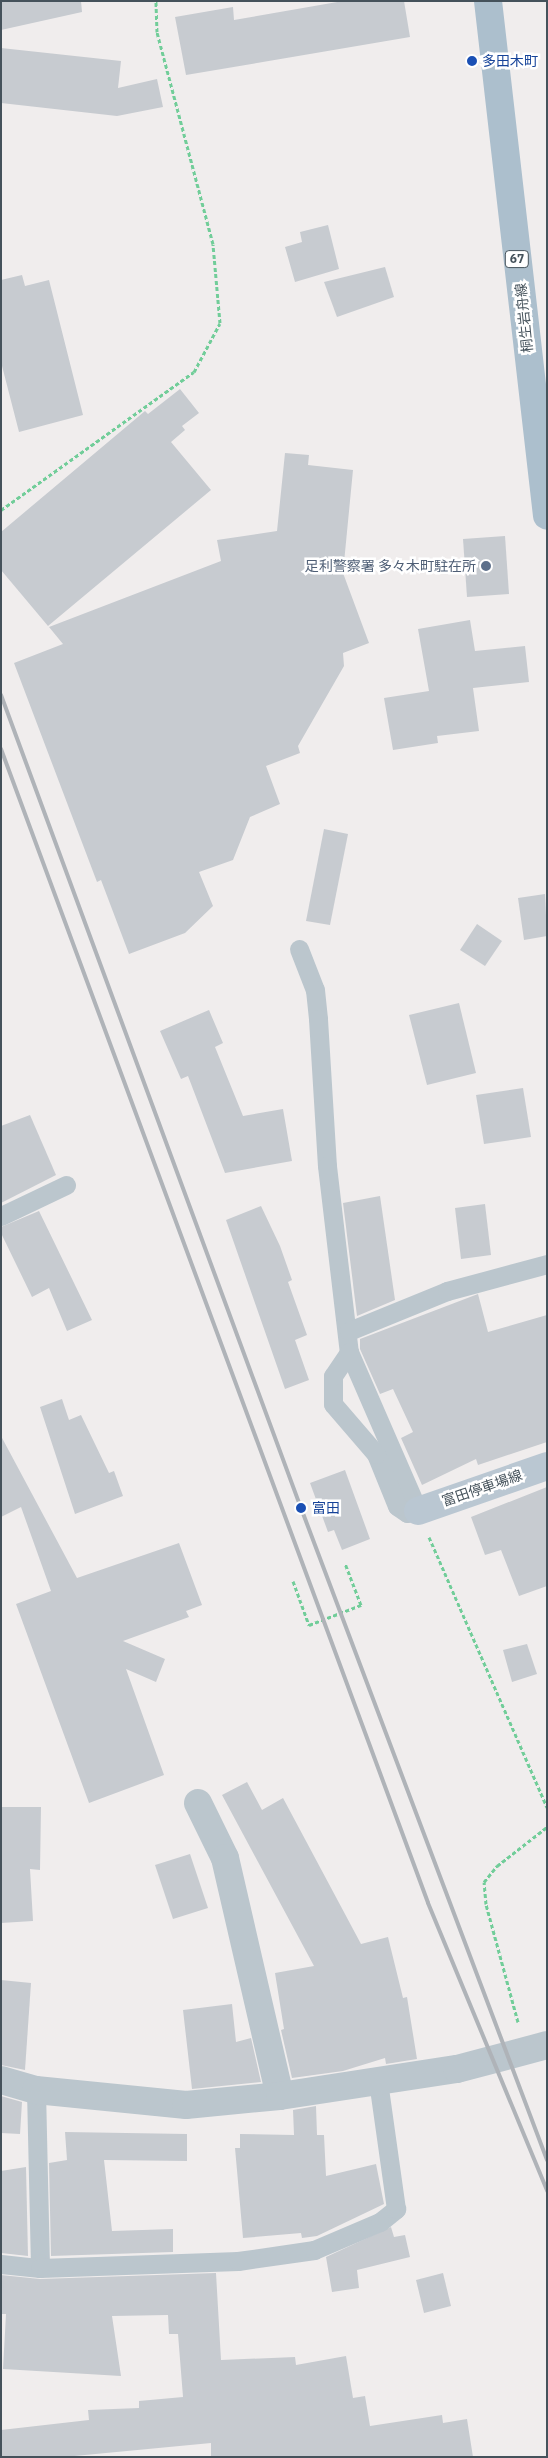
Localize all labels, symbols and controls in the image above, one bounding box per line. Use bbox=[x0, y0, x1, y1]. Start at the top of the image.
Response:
place label: 多田木町 bbox=[482, 53, 538, 69]
marker: 多田木町 bbox=[466, 55, 478, 67]
road number: 67 bbox=[504, 250, 530, 268]
street label: 桐生岩舟線 bbox=[512, 282, 536, 354]
place label: 足利警察署 多々木町駐在所 bbox=[305, 558, 476, 574]
marker: 足利警察署 多々木町駐在所 bbox=[480, 560, 492, 572]
street label: 富田停車場線 bbox=[440, 1466, 524, 1510]
place label: 富田 bbox=[312, 1500, 340, 1516]
marker: 富田 bbox=[294, 1501, 308, 1515]

